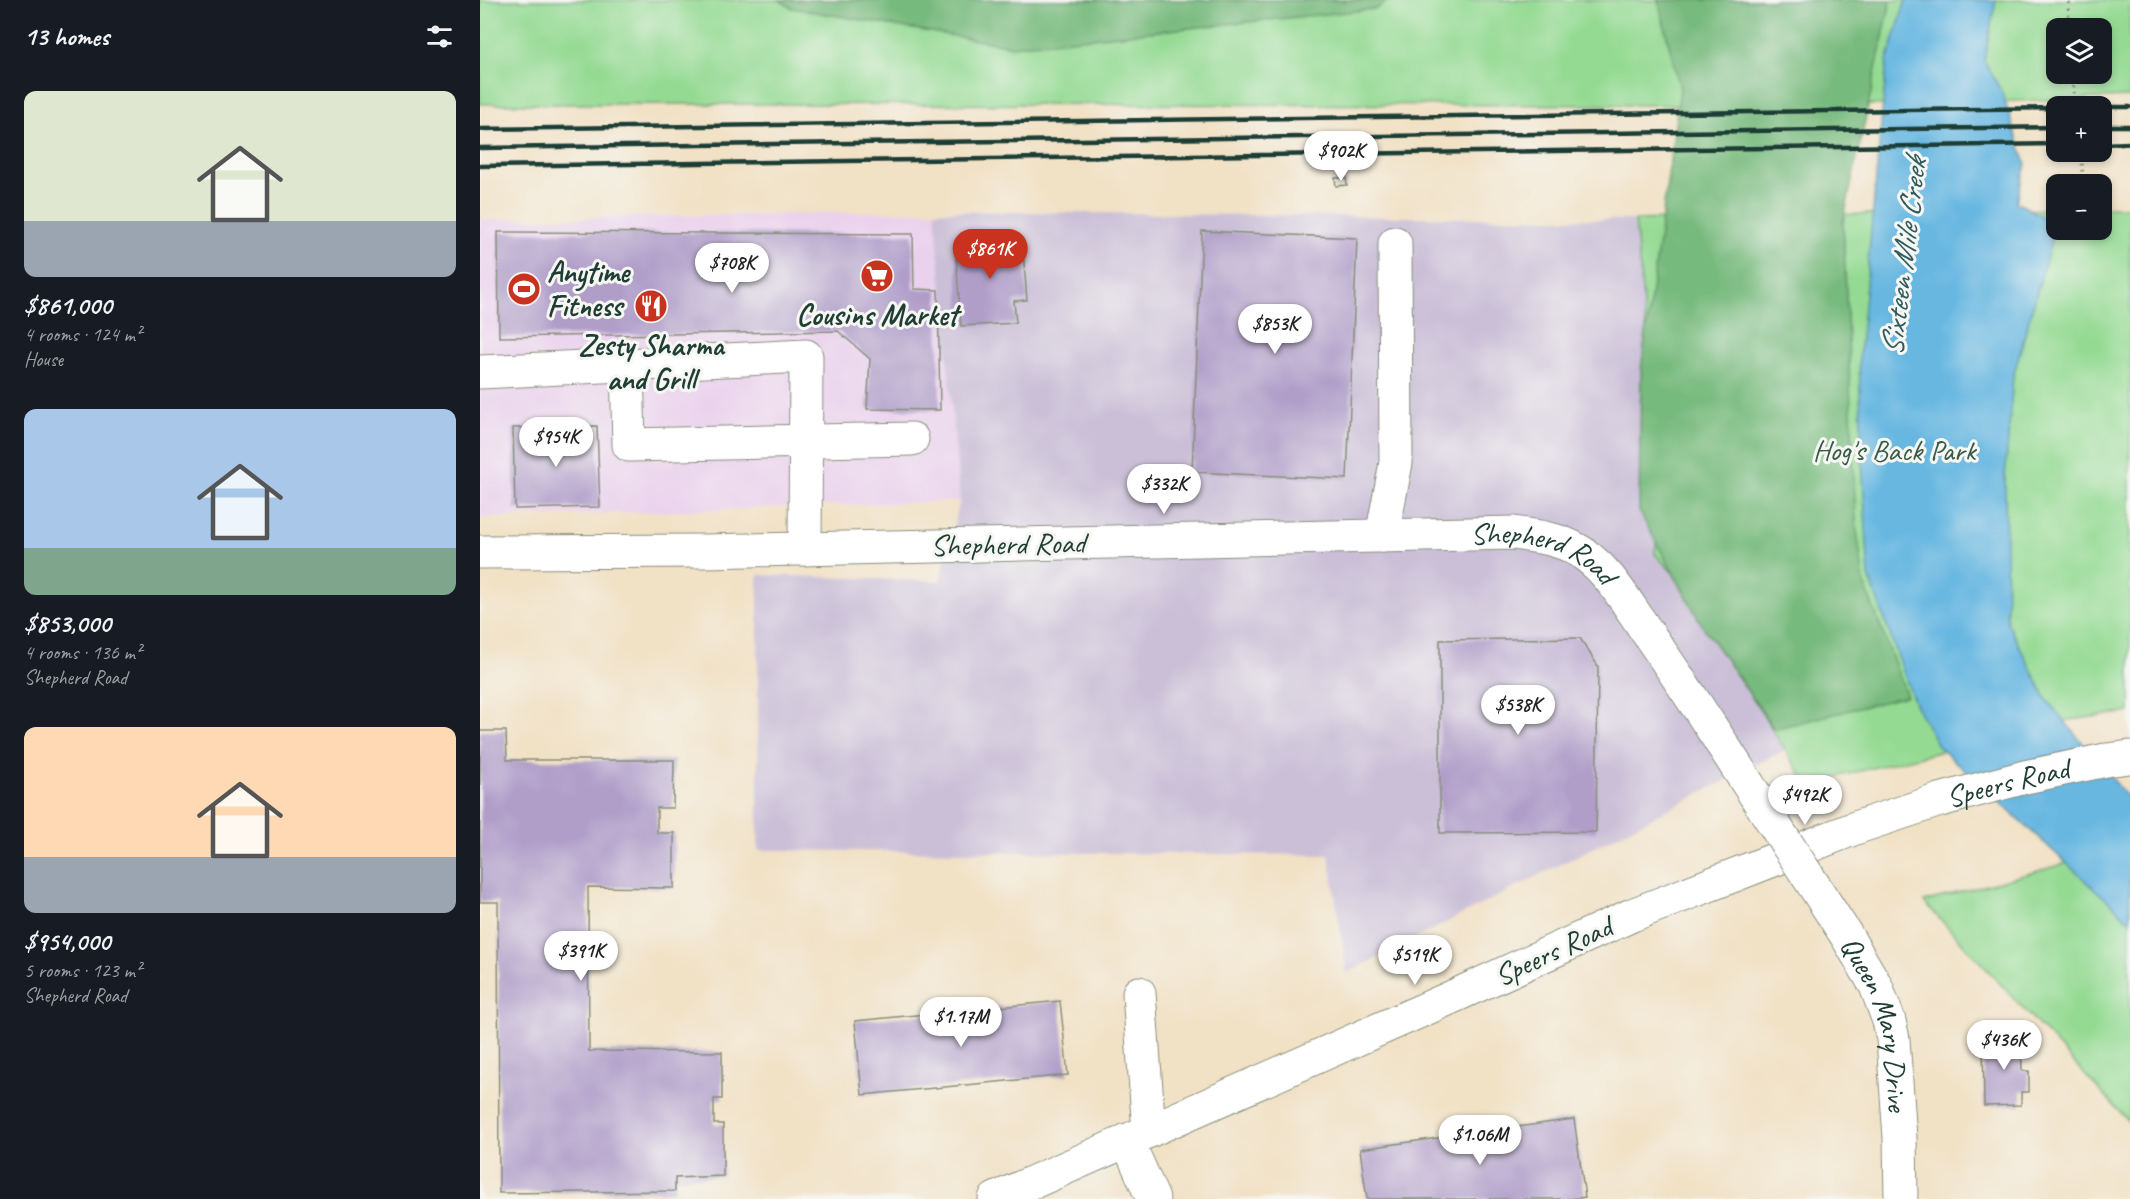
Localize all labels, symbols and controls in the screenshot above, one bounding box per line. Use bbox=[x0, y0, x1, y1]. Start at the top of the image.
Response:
map controls bbox=[2046, 18, 2112, 240]
button: layers bbox=[2046, 18, 2112, 84]
text: 13 homes bbox=[24, 20, 109, 53]
icon: filters bbox=[423, 20, 456, 53]
button: + bbox=[2046, 96, 2112, 162]
icon: home bbox=[186, 130, 294, 238]
pin: $902K bbox=[1299, 131, 1383, 182]
text: $902K bbox=[1318, 138, 1364, 163]
water label: Sixteen Mile Creek bbox=[1871, 150, 1937, 358]
button: − bbox=[2046, 174, 2112, 240]
pin: $861K bbox=[948, 229, 1032, 280]
text: $861K bbox=[967, 236, 1013, 261]
pin: $708K bbox=[690, 243, 774, 294]
text: $708K bbox=[709, 250, 755, 275]
place label: Anytime Fitness bbox=[547, 253, 631, 325]
supermarket icon: Cousins Market bbox=[859, 258, 895, 294]
sports icon: Anytime Fitness bbox=[506, 271, 542, 307]
restaurant icon: Zesty Sharma and Grill bbox=[633, 288, 669, 324]
text: $861,000 bbox=[24, 289, 112, 322]
place label: Cousins Market bbox=[796, 296, 963, 334]
pin: $853K bbox=[1233, 304, 1317, 355]
text: $853K bbox=[1252, 311, 1298, 336]
text: 4 rooms · 124 m² bbox=[24, 322, 141, 347]
place label: Zesty Sharma and Grill bbox=[579, 326, 726, 398]
text: House bbox=[24, 347, 63, 372]
pin: $954K bbox=[514, 417, 598, 468]
text: $954K bbox=[533, 424, 579, 449]
park label: Hog's Back Park bbox=[1813, 431, 1977, 469]
icon: home bbox=[186, 448, 294, 556]
pin: $332K bbox=[1122, 464, 1206, 515]
text: $332K bbox=[1141, 471, 1187, 496]
street label: Shepherd Road bbox=[1470, 514, 1628, 595]
street label: Shepherd Road bbox=[930, 524, 1090, 564]
text: $853,000 bbox=[24, 607, 111, 640]
text: 4 rooms · 136 m² bbox=[24, 640, 141, 665]
text: Shepherd Road bbox=[24, 665, 127, 690]
pin: $538K bbox=[1476, 685, 1560, 736]
text: $538K bbox=[1495, 692, 1541, 717]
street label: Speers Road bbox=[1942, 748, 2076, 816]
icon: home bbox=[186, 766, 294, 874]
pin: $492K bbox=[1763, 775, 1847, 826]
text: $492K bbox=[1782, 782, 1828, 807]
street label: Speers Road bbox=[1488, 906, 1621, 995]
text: $954,000 bbox=[24, 925, 110, 958]
street label: Queen Mary Drive bbox=[1832, 929, 1917, 1115]
pin: $391K bbox=[539, 931, 623, 982]
pin: $519K bbox=[1373, 935, 1457, 986]
text: $391K bbox=[558, 938, 604, 963]
text: $519K bbox=[1392, 942, 1438, 967]
text: 5 rooms · 123 m² bbox=[24, 958, 141, 983]
text: Shepherd Road bbox=[24, 983, 127, 1008]
pin: $1.17M bbox=[912, 997, 1010, 1048]
text: $1.17M bbox=[934, 1004, 988, 1029]
pin: $436K bbox=[1962, 1020, 2046, 1071]
text: $436K bbox=[1981, 1027, 2027, 1052]
pin: $1.06M bbox=[1431, 1115, 1529, 1166]
text: $1.06M bbox=[1453, 1122, 1507, 1147]

